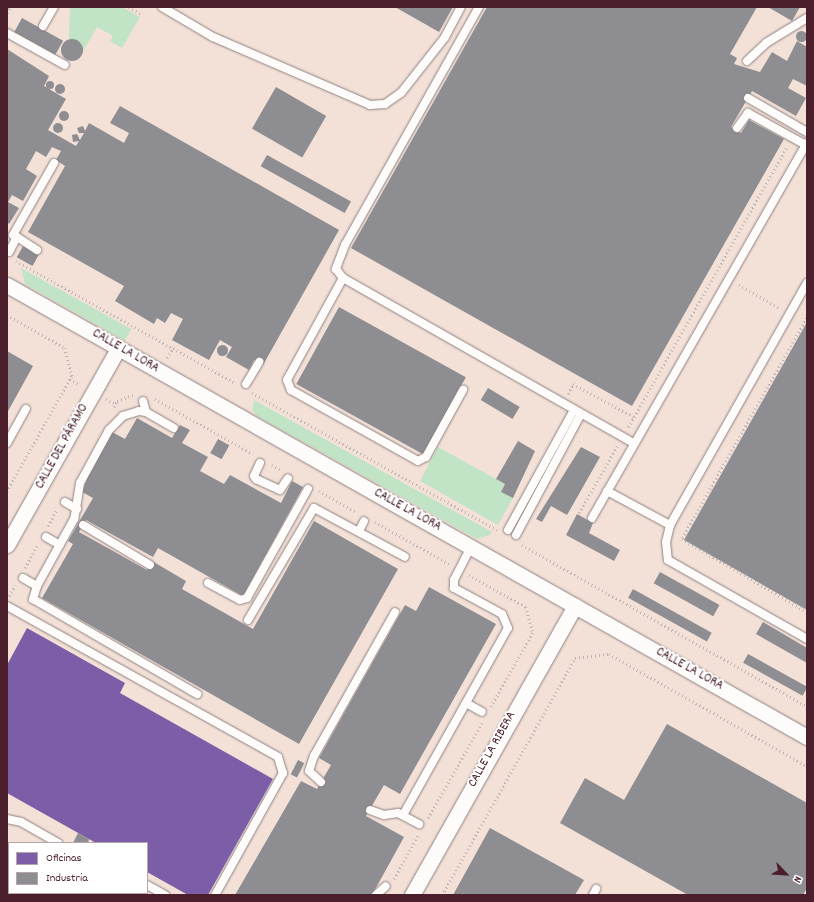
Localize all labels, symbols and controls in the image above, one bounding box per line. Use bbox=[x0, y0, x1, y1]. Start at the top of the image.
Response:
street label: CALLE LA LORA bbox=[89, 327, 161, 377]
street label: CALLE DEL PÁRAMO bbox=[33, 402, 93, 492]
street label: CALLE LA LORA bbox=[371, 486, 443, 536]
street label: CALLE LA LORA bbox=[653, 645, 725, 695]
street label: CALLE LA RIBERA bbox=[466, 709, 520, 791]
legend bbox=[8, 842, 148, 894]
text: Oficinas bbox=[46, 850, 82, 867]
north arrow bbox=[766, 854, 806, 894]
text: Industria bbox=[46, 870, 88, 887]
text: N bbox=[788, 873, 805, 885]

